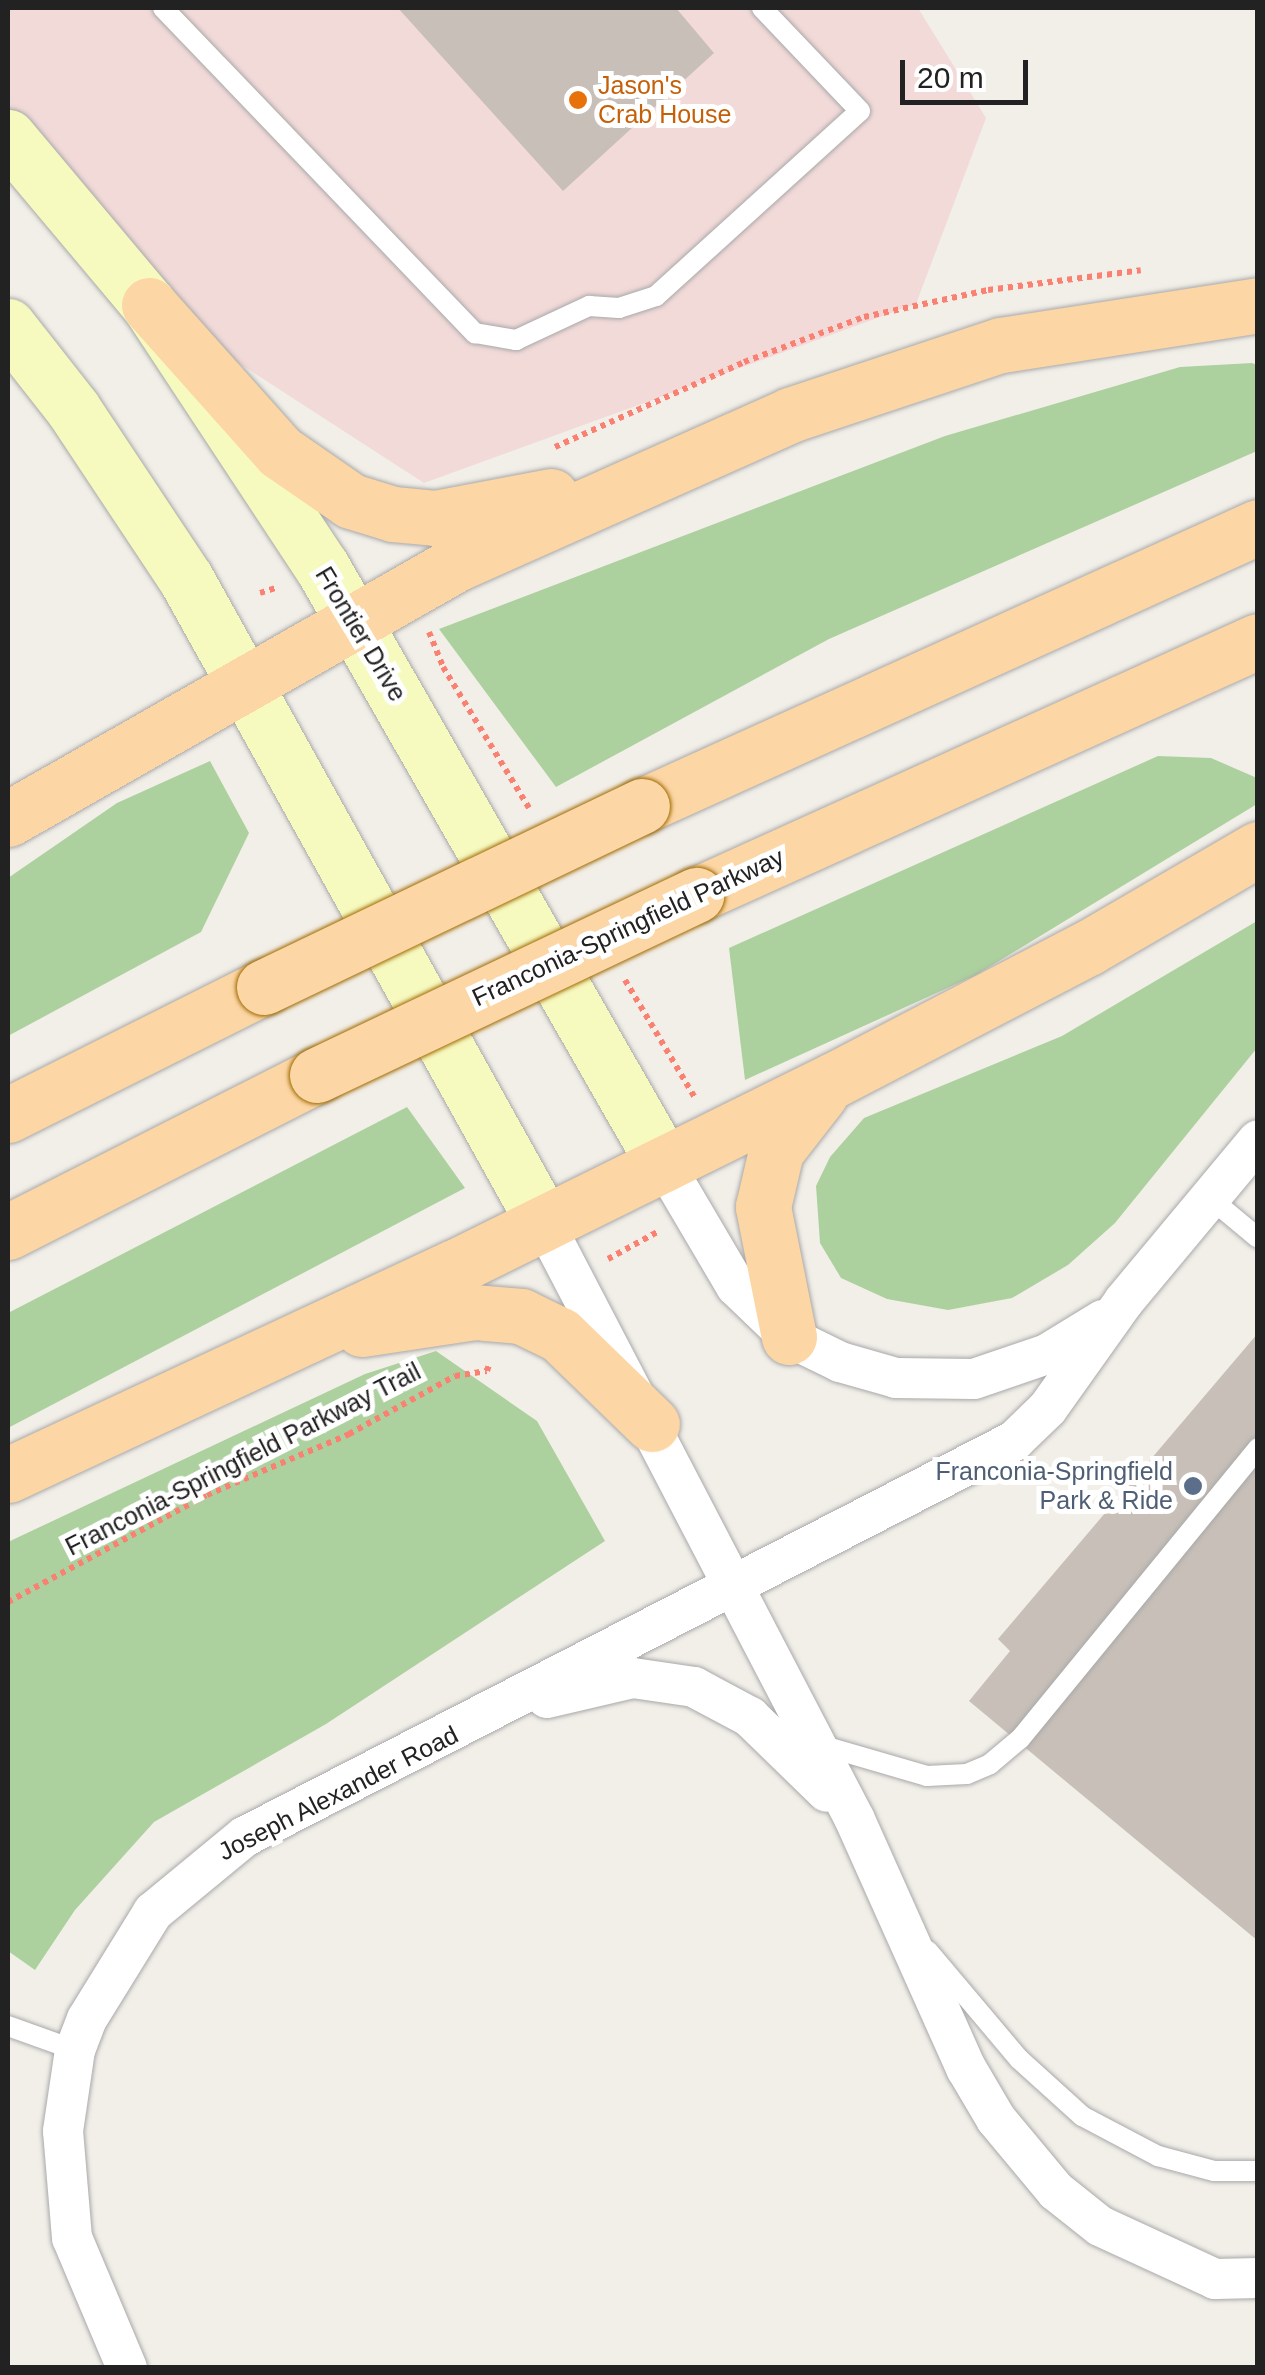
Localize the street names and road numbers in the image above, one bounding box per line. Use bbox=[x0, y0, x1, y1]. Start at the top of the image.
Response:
street label: Frontier Drive bbox=[309, 561, 413, 707]
street label: Franconia-Springfield Parkway bbox=[467, 841, 789, 1013]
street label: Franconia-Springfield Parkway Trail bbox=[60, 1356, 426, 1562]
street label: Joseph Alexander Road bbox=[212, 1719, 464, 1867]

